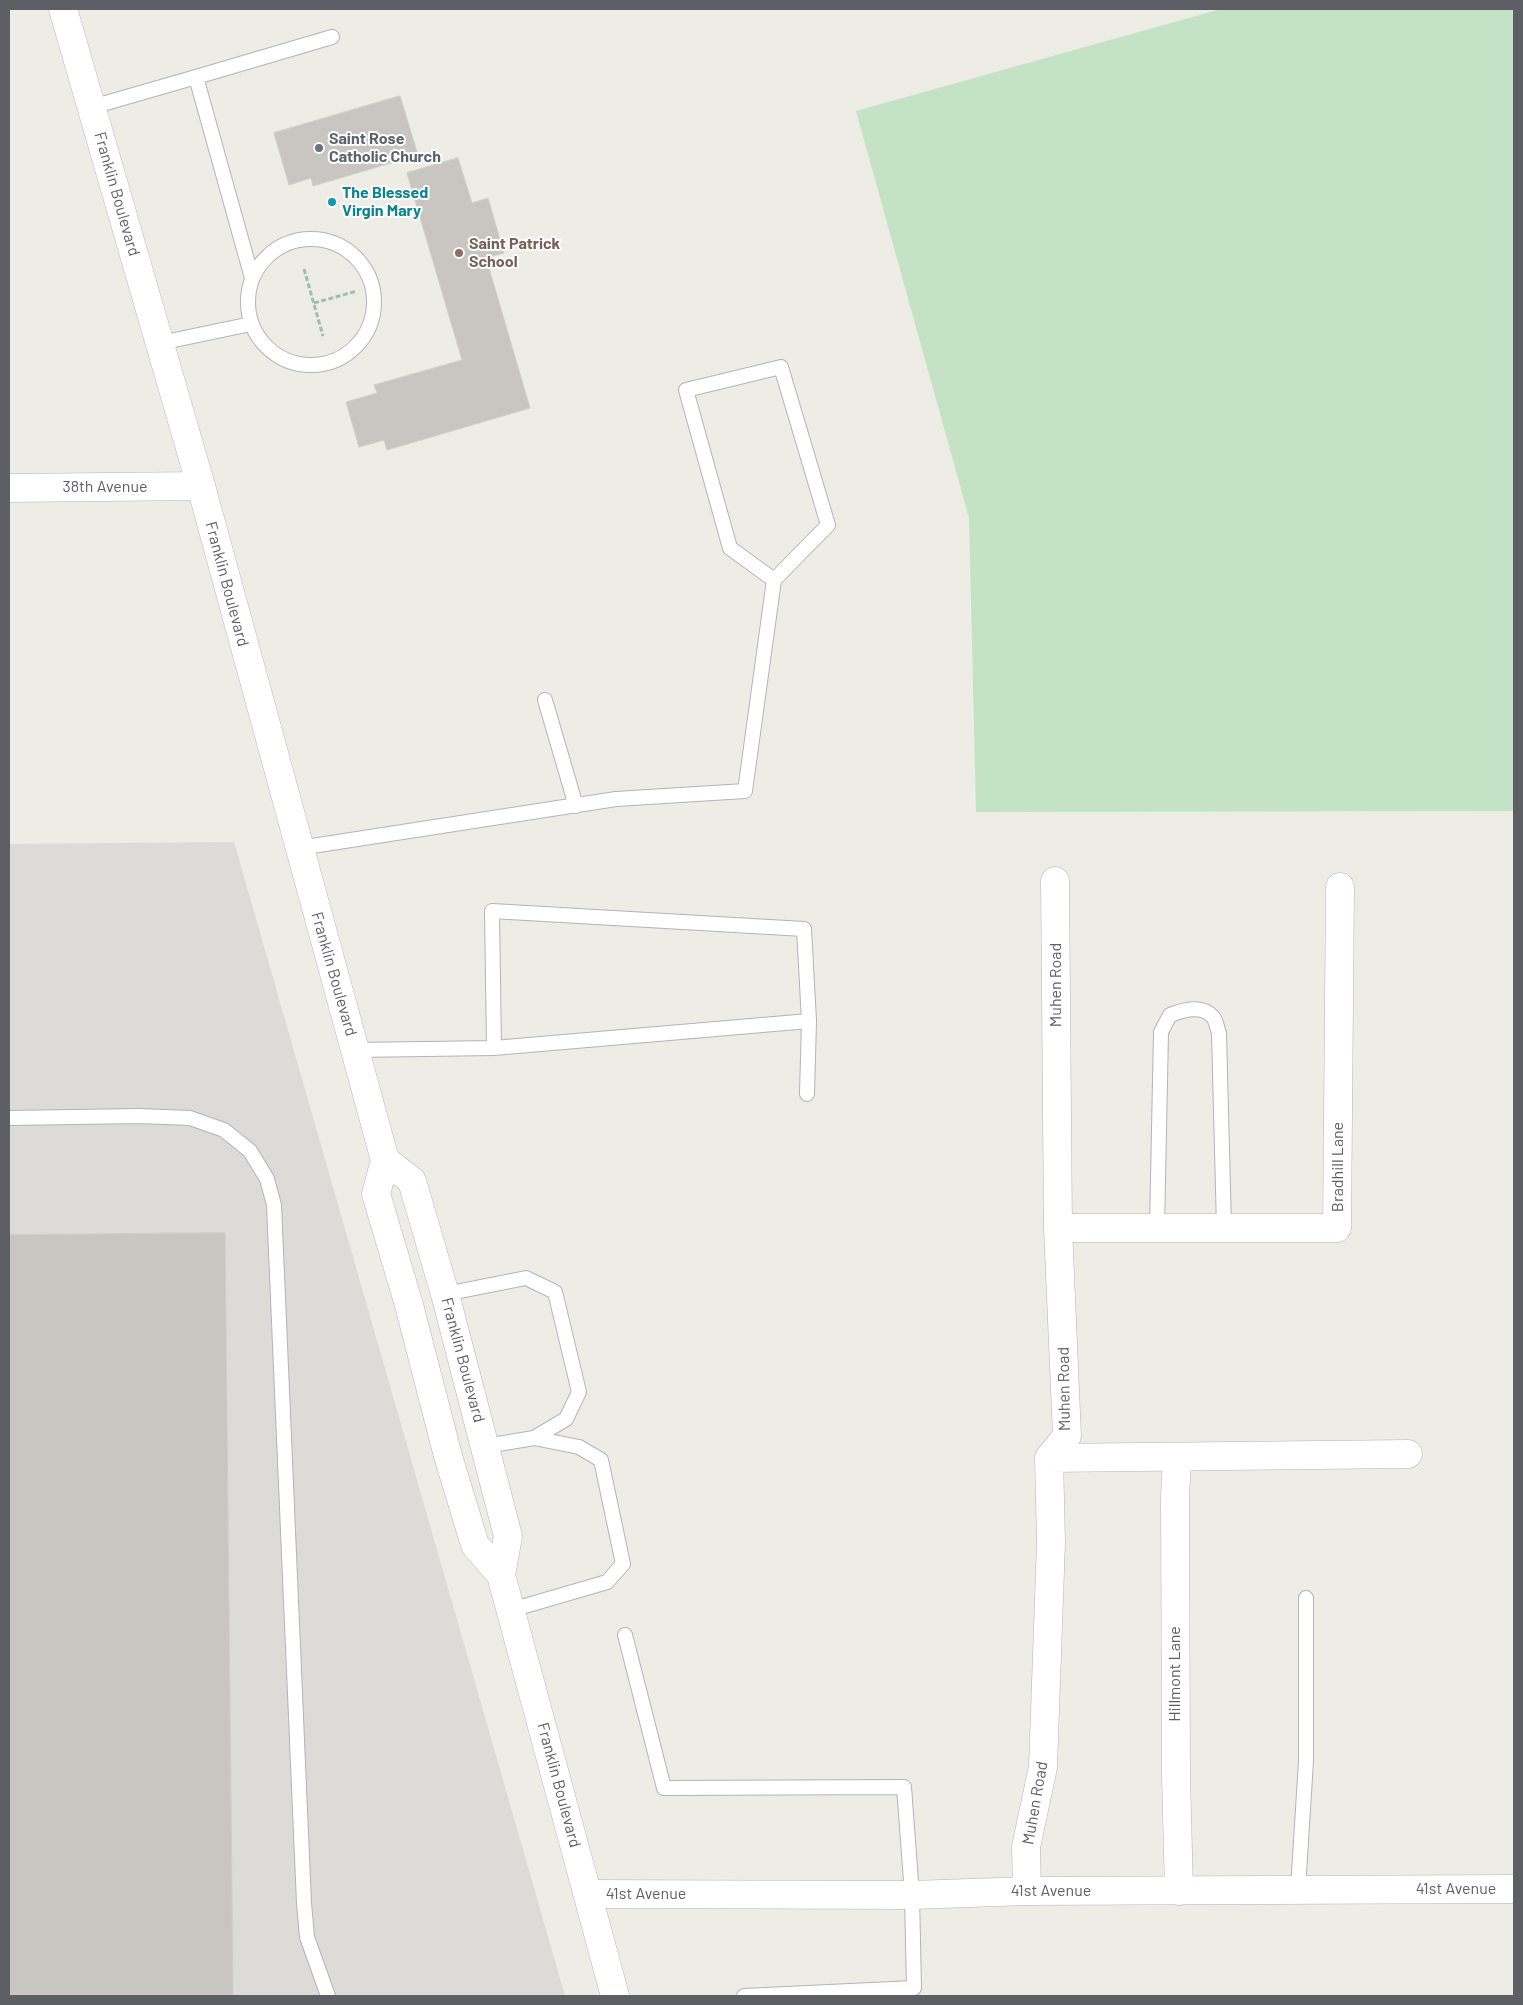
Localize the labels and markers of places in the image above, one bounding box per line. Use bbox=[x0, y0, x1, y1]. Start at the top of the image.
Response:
place label: Saint Rose Catholic Church bbox=[329, 129, 441, 167]
marker: Saint Rose Catholic Church bbox=[313, 142, 325, 154]
place label: The Blessed Virgin Mary bbox=[342, 183, 428, 221]
marker: The Blessed Virgin Mary bbox=[326, 196, 338, 208]
place label: Saint Patrick School bbox=[469, 234, 560, 272]
marker: Saint Patrick School bbox=[453, 247, 465, 259]

